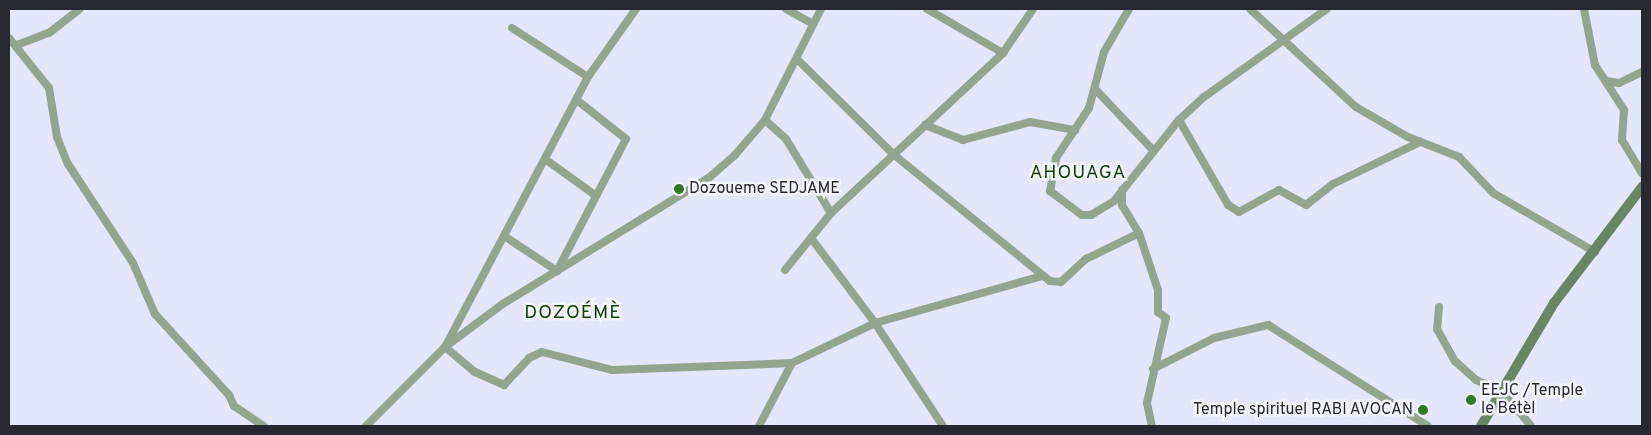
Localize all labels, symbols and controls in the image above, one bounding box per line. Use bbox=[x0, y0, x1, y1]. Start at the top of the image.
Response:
district label: AHOUAGA bbox=[1029, 163, 1127, 185]
place label: Dozoueme SEDJAME bbox=[689, 179, 840, 199]
marker: Dozoueme SEDJAME bbox=[673, 183, 685, 195]
district label: DOZOÉMÈ bbox=[523, 303, 623, 325]
place label: EEJC /Temple le Bétèl bbox=[1481, 381, 1583, 419]
marker: EEJC /Temple le Bétèl bbox=[1465, 394, 1477, 406]
place label: Temple spirituel RABI AVOCAN bbox=[1192, 400, 1413, 420]
marker: Temple spirituel RABI AVOCAN bbox=[1417, 404, 1429, 416]

